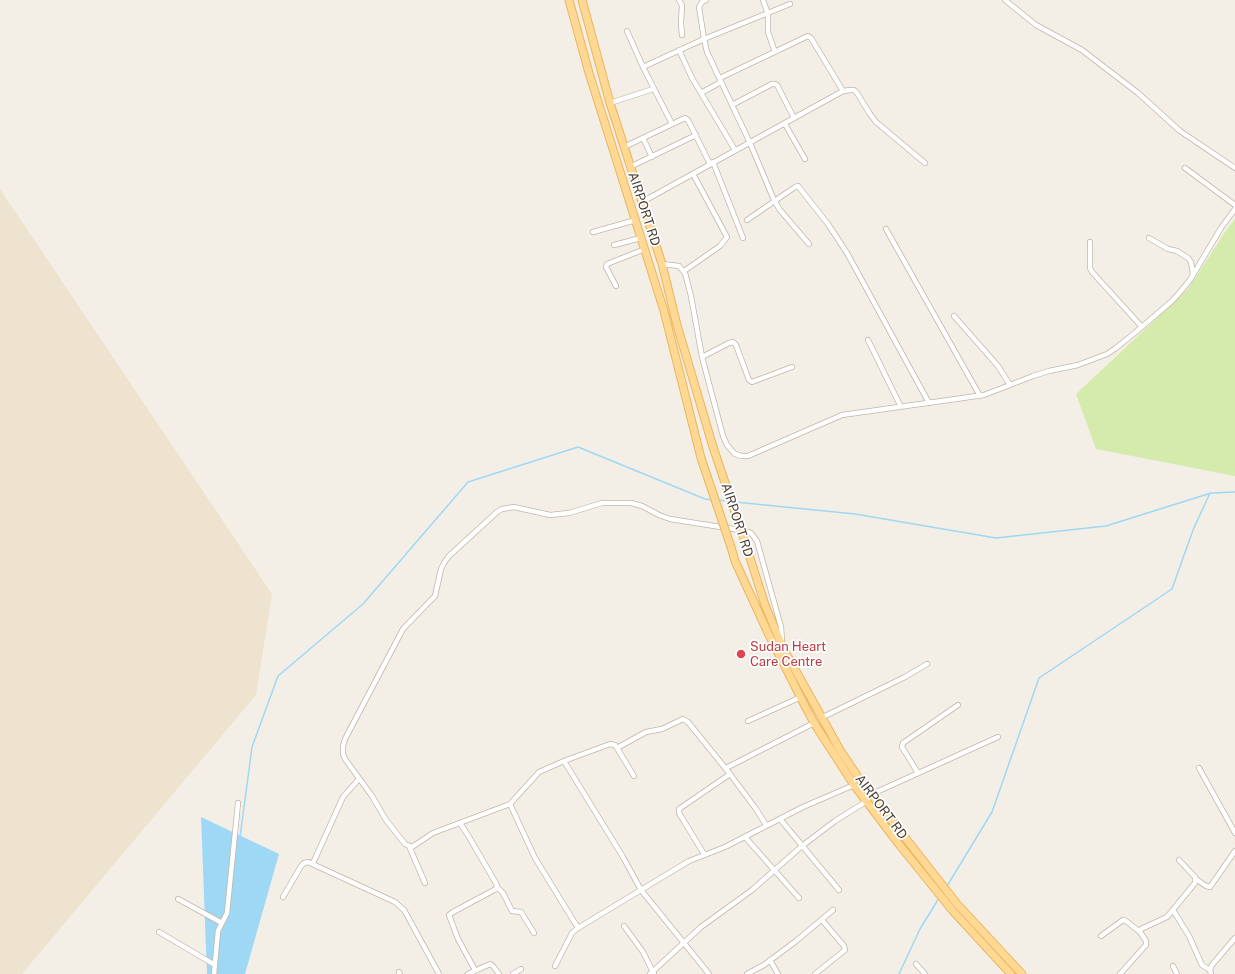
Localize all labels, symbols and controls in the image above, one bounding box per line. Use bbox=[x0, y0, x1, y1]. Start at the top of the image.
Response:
street label: AIRPORT RD bbox=[625, 170, 663, 248]
street label: AIRPORT RD bbox=[718, 481, 756, 559]
place label: Sudan Heart Care Centre bbox=[750, 639, 826, 670]
marker: Sudan Heart Care Centre bbox=[735, 648, 747, 660]
street label: AIRPORT RD bbox=[852, 772, 910, 842]

